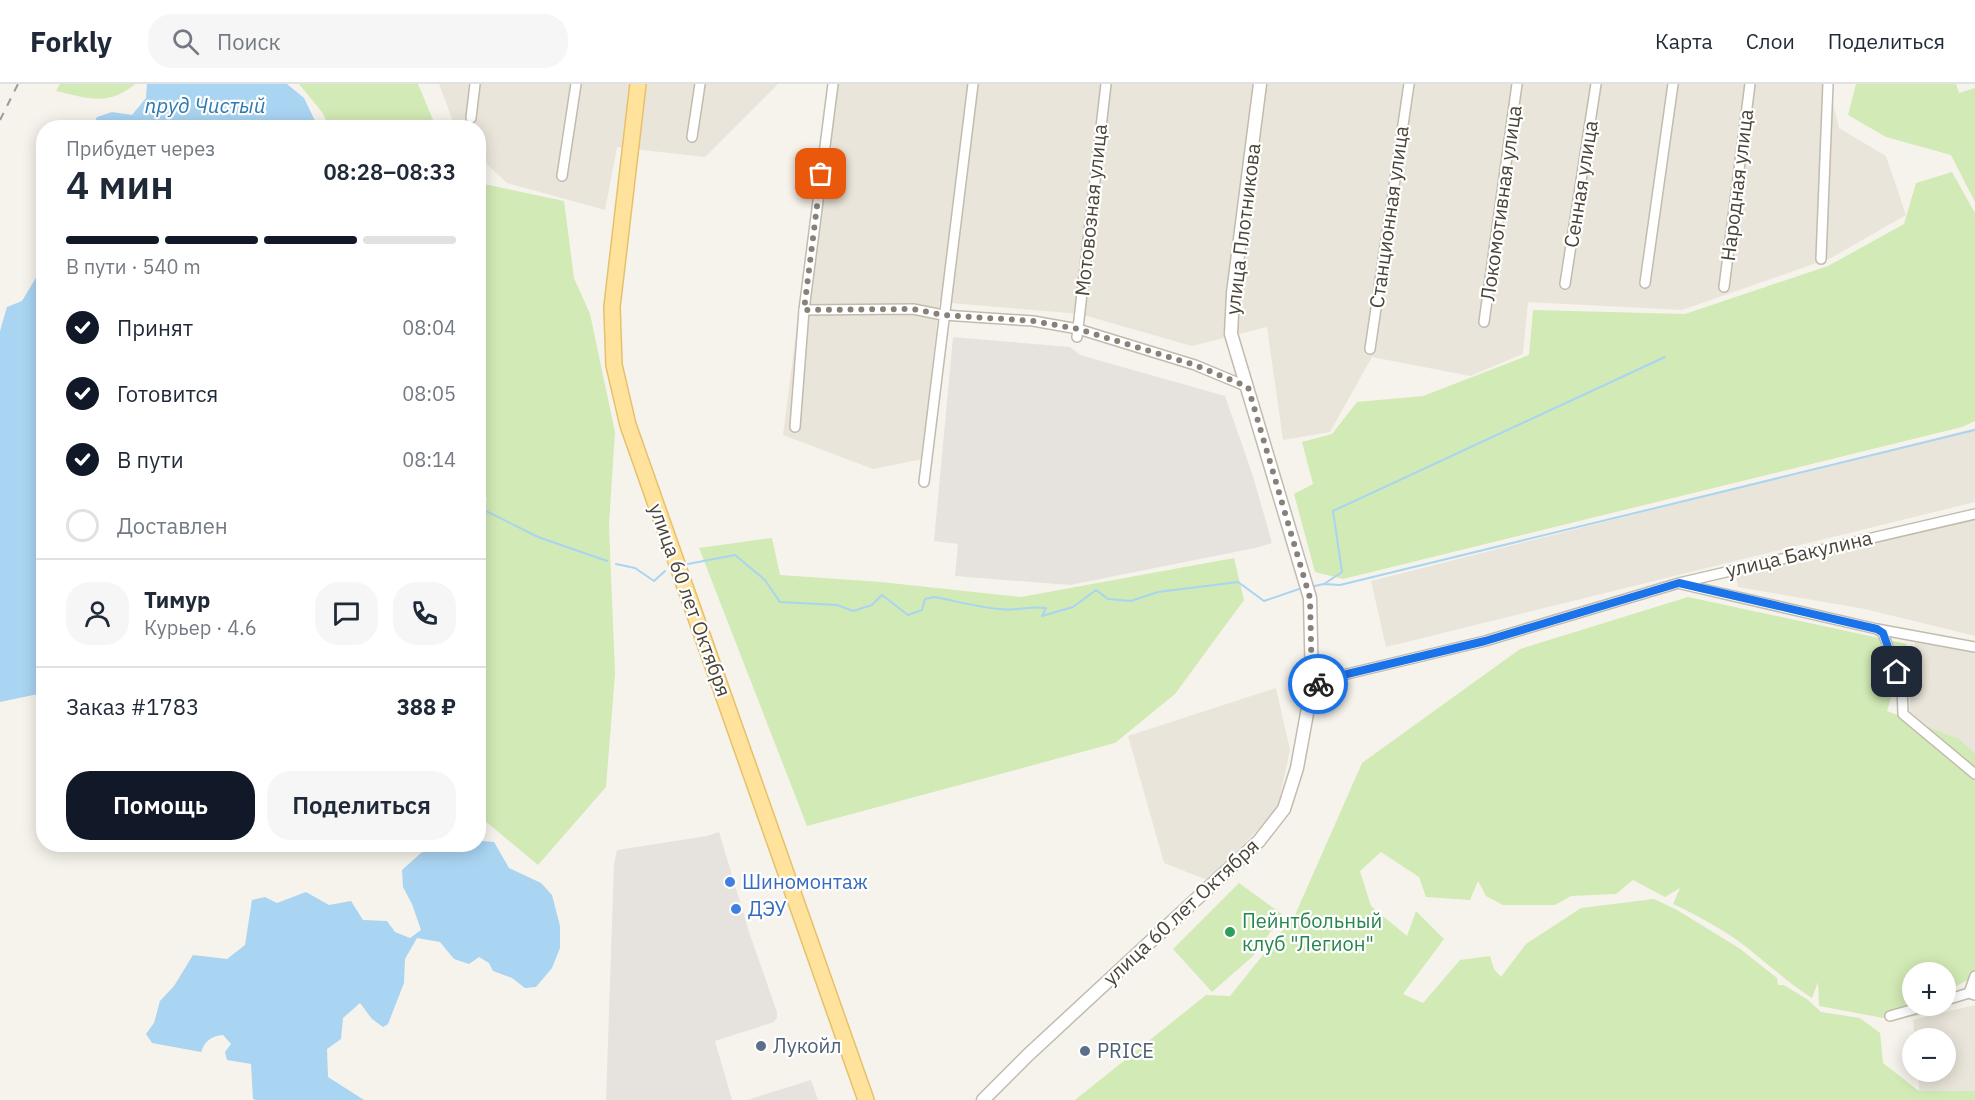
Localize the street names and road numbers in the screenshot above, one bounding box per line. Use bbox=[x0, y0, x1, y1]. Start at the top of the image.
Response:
street label: Локомотивная улица bbox=[1473, 103, 1528, 302]
street label: Народная улица bbox=[1714, 107, 1759, 262]
street label: Сенная улица bbox=[1557, 118, 1604, 249]
street label: Мотовозная улица bbox=[1068, 122, 1113, 297]
street label: Станционная улица bbox=[1362, 124, 1415, 310]
street label: улица Плотникова bbox=[1219, 141, 1266, 316]
street label: улица 60 лет Октября bbox=[643, 499, 738, 700]
street label: улица Бакулина bbox=[1723, 523, 1875, 584]
street label: улица 60 лет Октября bbox=[1097, 832, 1264, 991]

